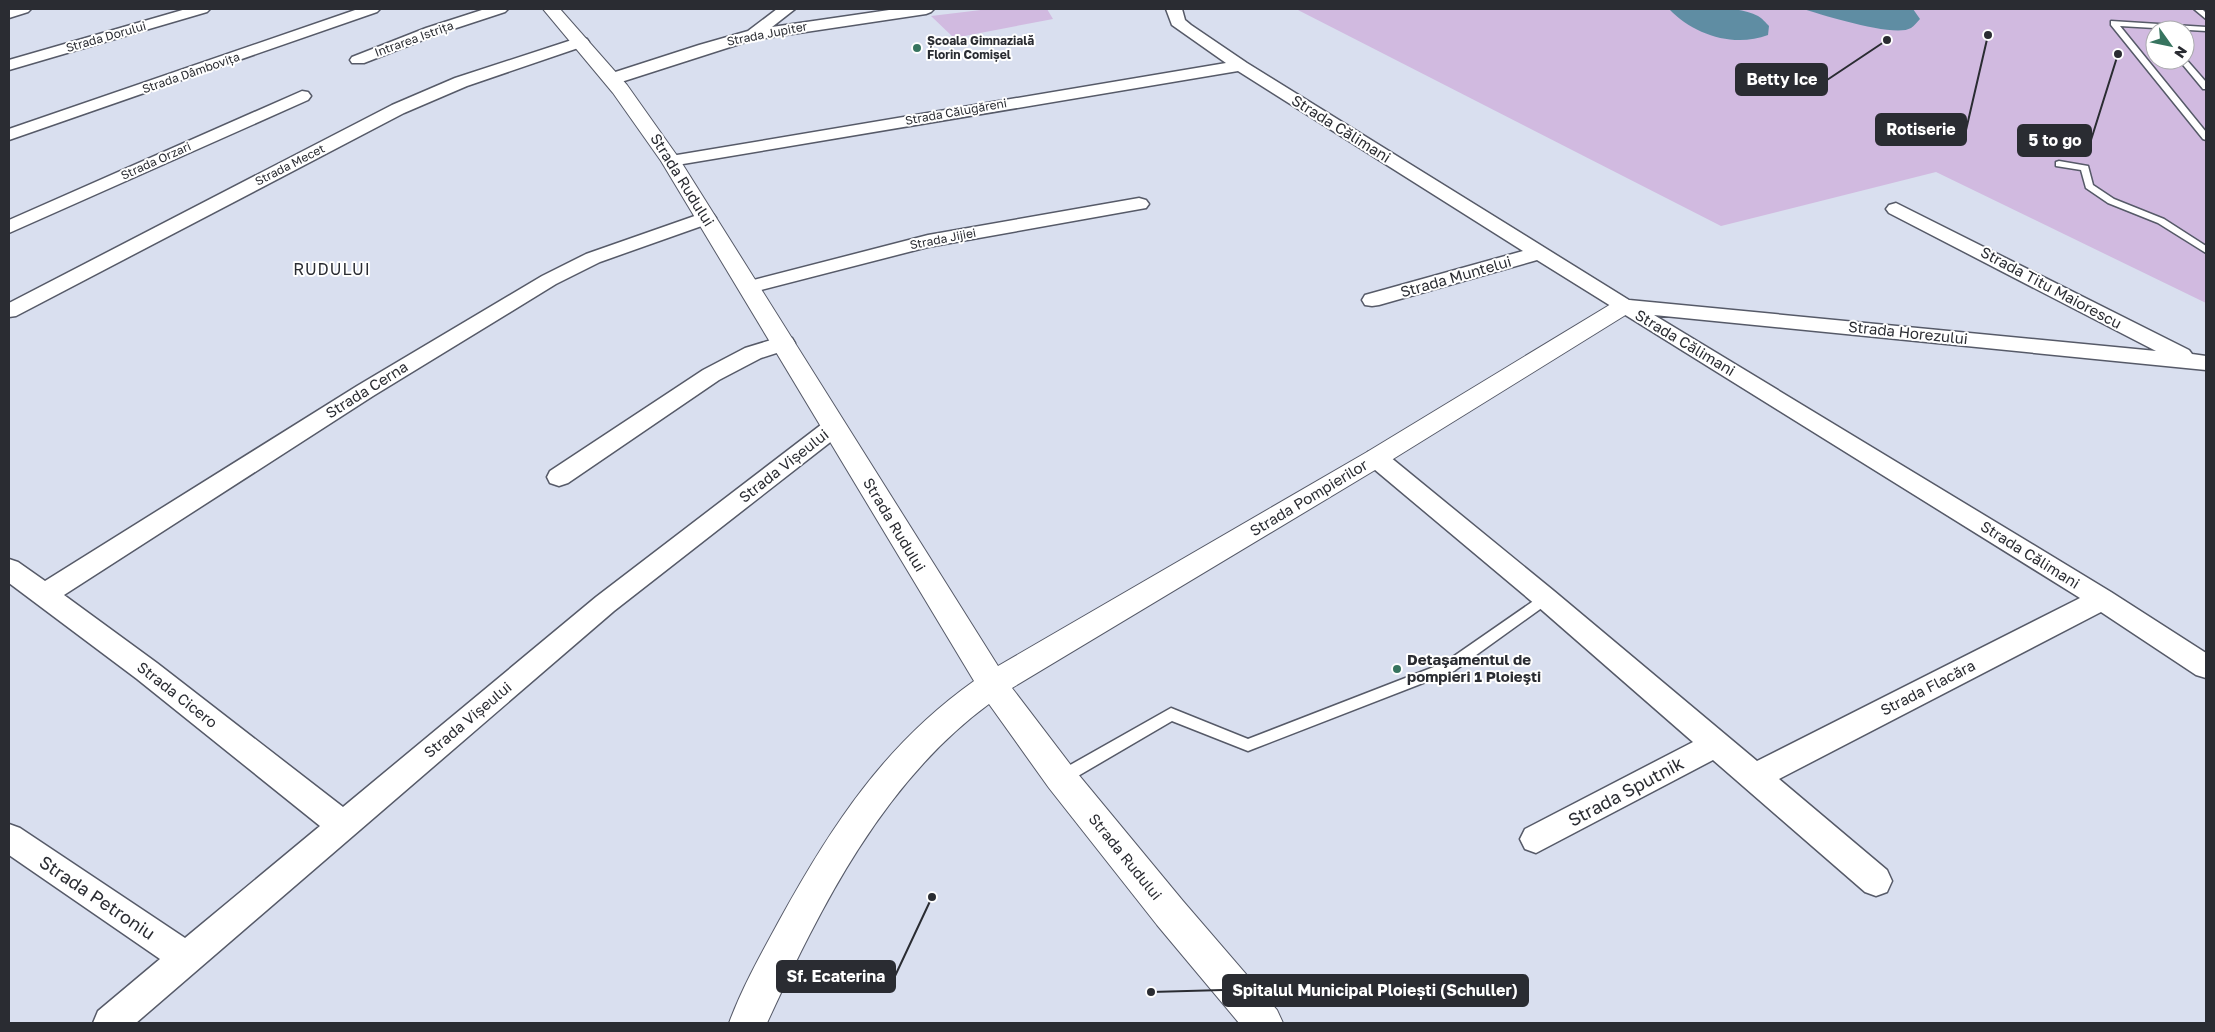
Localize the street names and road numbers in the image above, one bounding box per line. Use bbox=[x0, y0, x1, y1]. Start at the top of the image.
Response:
street label: Intrarea Istrița bbox=[372, 17, 455, 60]
street label: Strada Dorului bbox=[64, 18, 148, 55]
street label: Strada Jupiter bbox=[725, 18, 809, 49]
street label: Strada Dâmbovița bbox=[140, 49, 242, 96]
street label: Strada Călimani bbox=[1289, 90, 1394, 166]
street label: Strada Călugăreni bbox=[904, 95, 1008, 128]
street label: Strada Rudului bbox=[647, 130, 719, 229]
street label: Strada Orzari bbox=[118, 138, 193, 183]
street label: Strada Mecet bbox=[252, 140, 327, 189]
street label: Strada Jijiei bbox=[908, 225, 977, 252]
street label: Strada Titu Maiorescu bbox=[1978, 242, 2125, 332]
street label: Strada Muntelui bbox=[1398, 252, 1513, 300]
street label: Strada Călimani bbox=[1632, 305, 1739, 379]
street label: Strada Horezului bbox=[1847, 317, 1969, 347]
street label: Strada Cerna bbox=[322, 357, 411, 422]
street label: Strada Vișeului bbox=[735, 425, 832, 506]
street label: Strada Pompierilor bbox=[1246, 455, 1371, 539]
street label: Strada Rudului bbox=[860, 474, 930, 575]
street label: Strada Călimani bbox=[1978, 516, 2083, 592]
street label: Strada Flacăra bbox=[1877, 655, 1978, 719]
street label: Strada Cicero bbox=[134, 657, 221, 731]
street label: Strada Vișeului bbox=[420, 677, 515, 761]
street label: Strada Sputnik bbox=[1564, 751, 1687, 831]
street label: Strada Rudului bbox=[1085, 809, 1166, 903]
street label: Strada Petroniu bbox=[36, 850, 160, 944]

